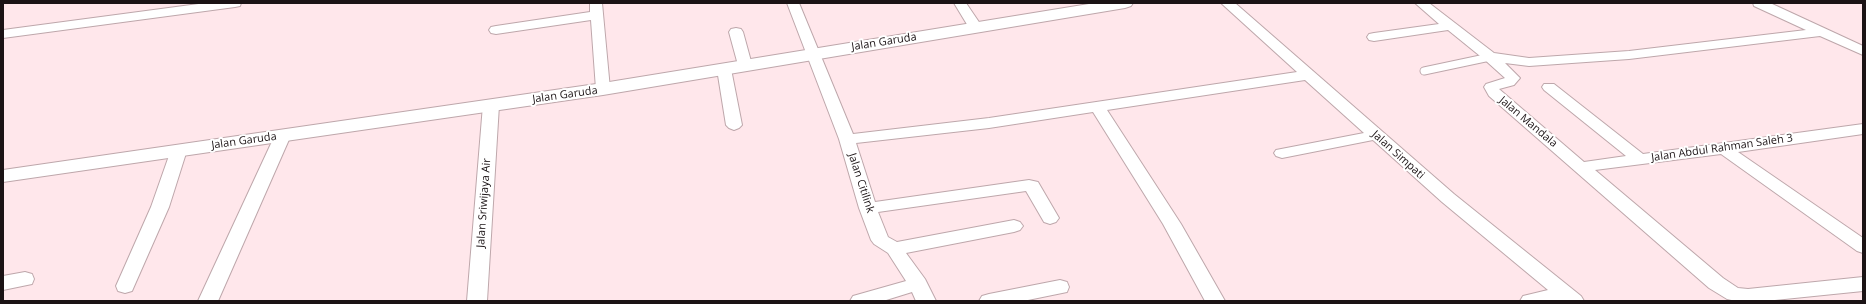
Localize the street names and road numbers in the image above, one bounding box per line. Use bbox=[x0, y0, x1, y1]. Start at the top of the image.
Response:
street label: Jalan Garuda bbox=[850, 30, 918, 54]
street label: Jalan Garuda bbox=[532, 84, 598, 106]
street label: Jalan Mandala bbox=[1496, 94, 1560, 150]
street label: Jalan Simpati bbox=[1369, 128, 1427, 182]
street label: Jalan Garuda bbox=[211, 130, 277, 152]
street label: Jalan Abdul Rahman Saleh 3 bbox=[1650, 132, 1794, 164]
street label: Jalan Citilink bbox=[845, 151, 877, 215]
street label: Jalan Sriwijaya Air bbox=[474, 158, 494, 248]

